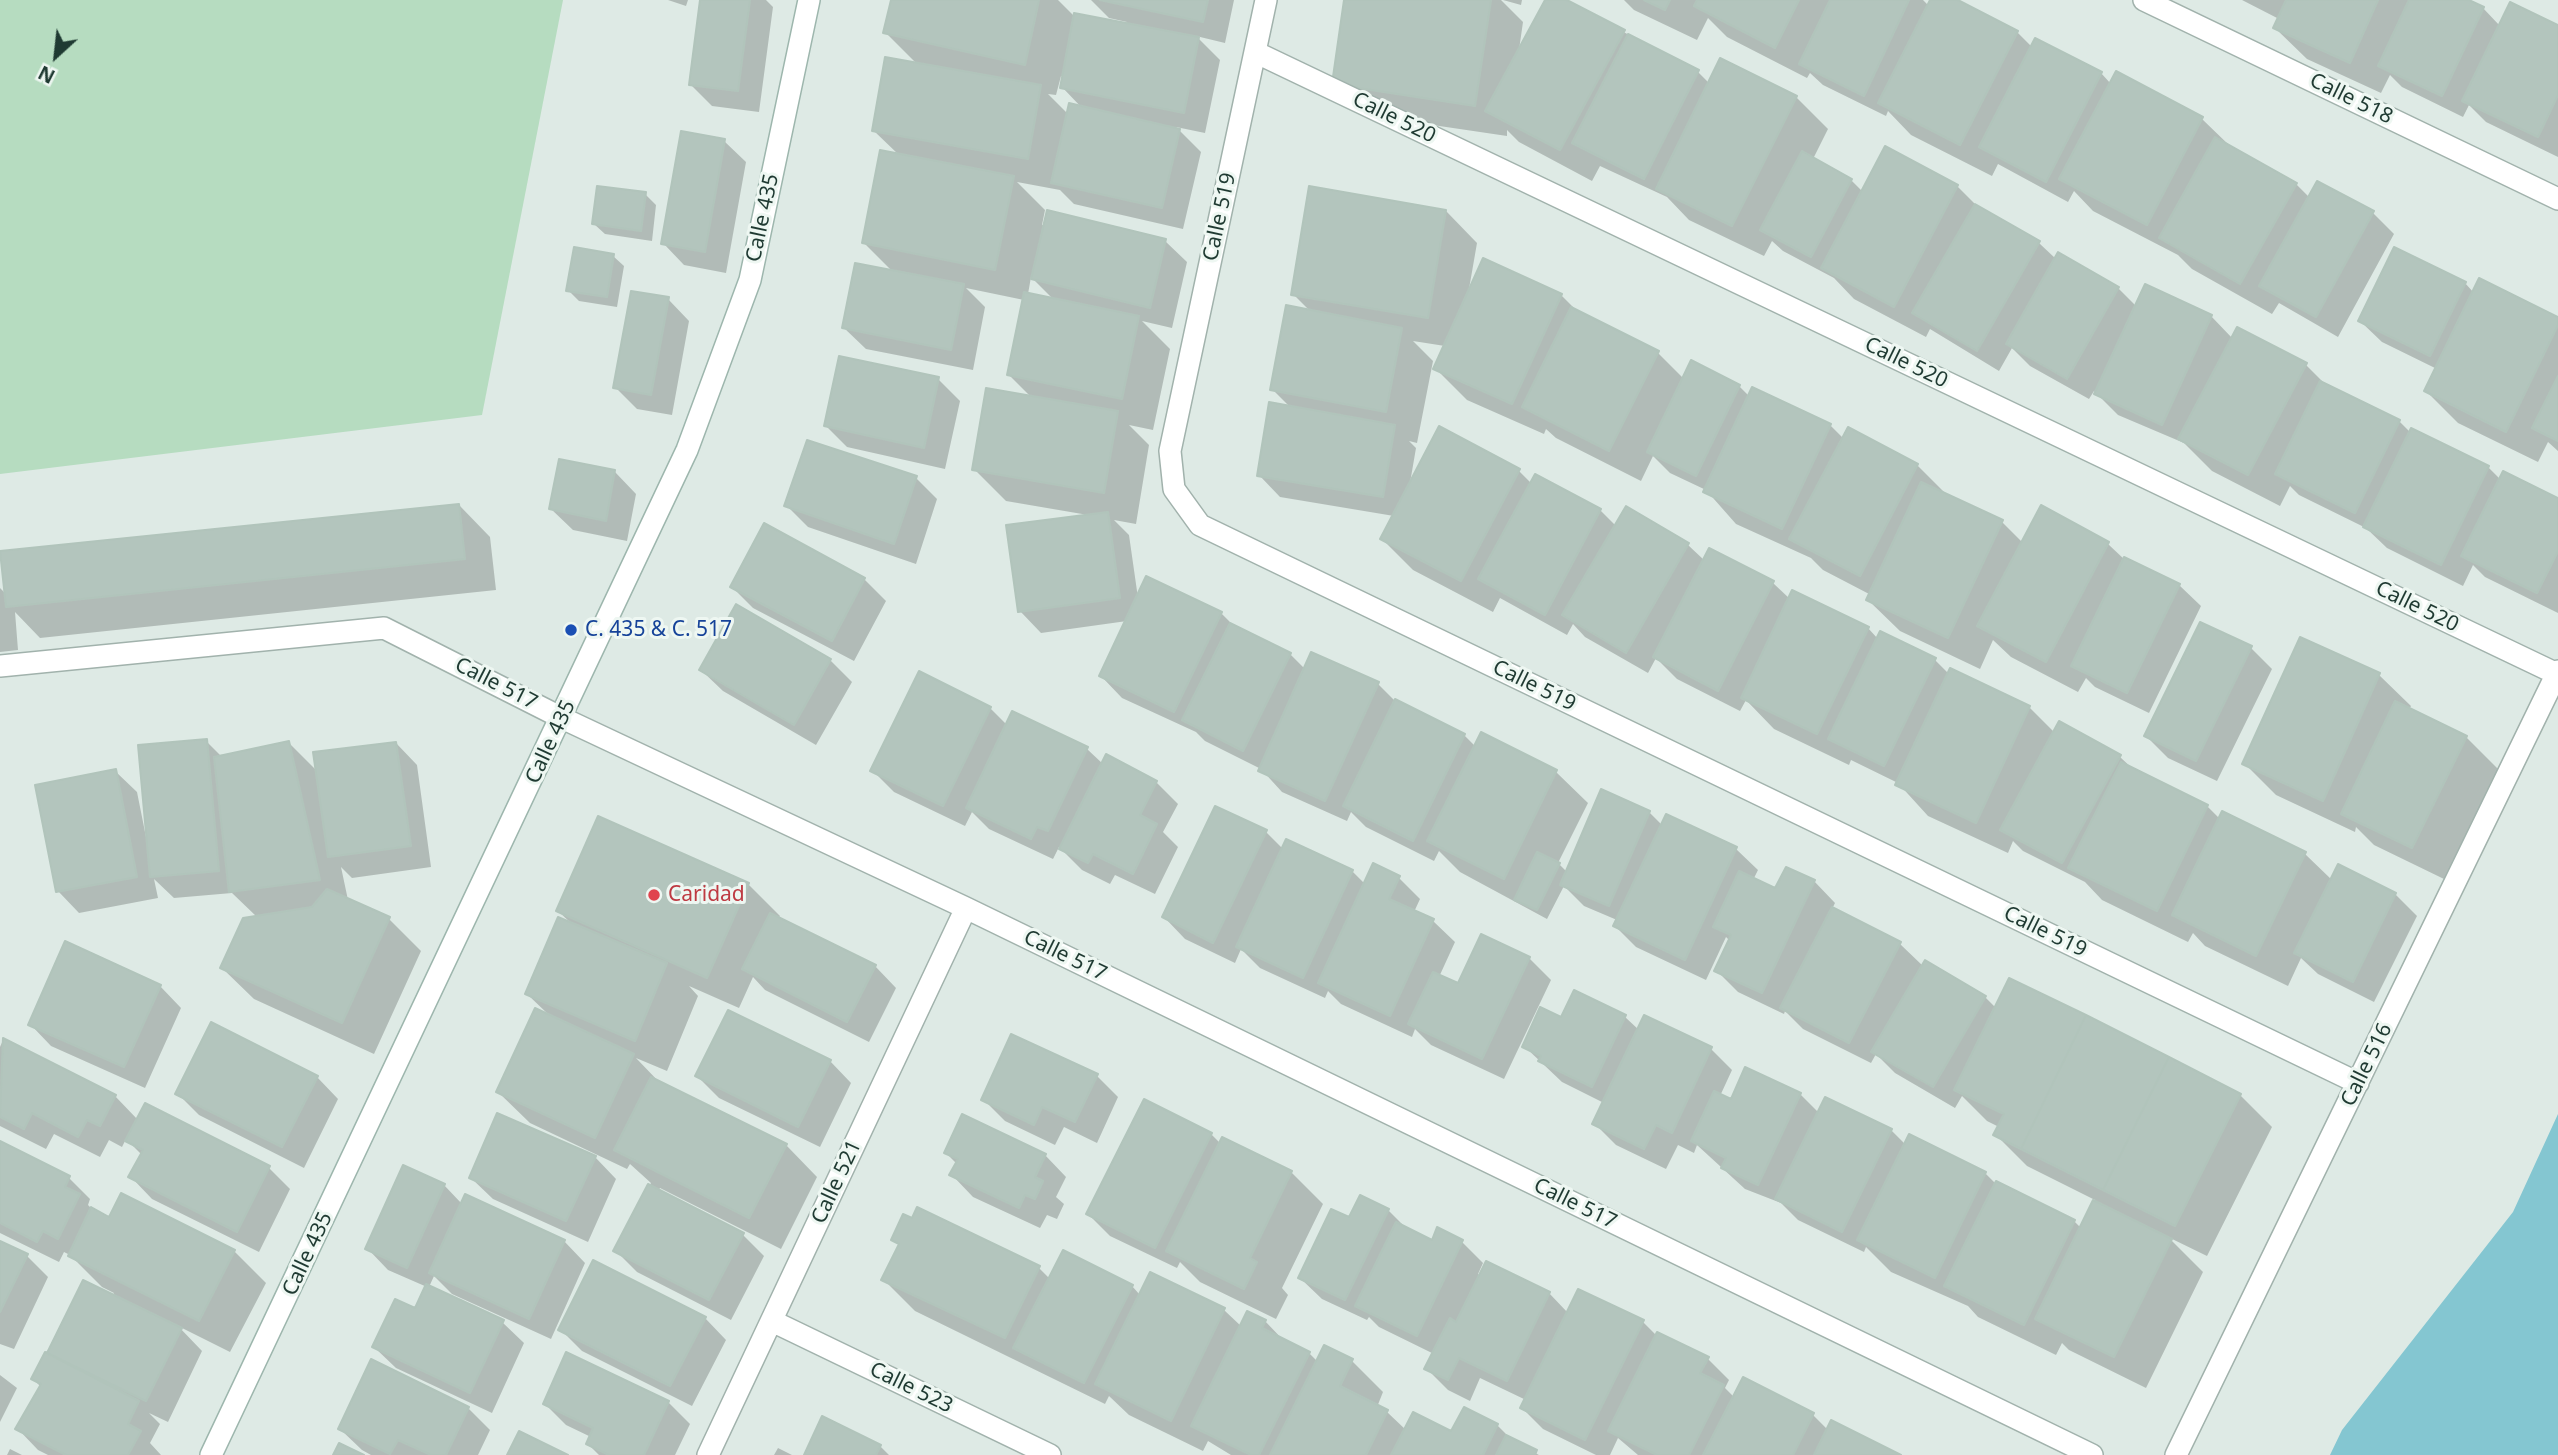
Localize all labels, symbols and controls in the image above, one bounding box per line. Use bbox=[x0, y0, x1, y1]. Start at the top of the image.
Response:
north arrow bbox=[21, 21, 91, 91]
text: N bbox=[34, 60, 59, 90]
street label: Calle 518 bbox=[2305, 68, 2397, 130]
street label: Calle 520 bbox=[1348, 87, 1440, 149]
street label: Calle 519 bbox=[1198, 171, 1242, 263]
street label: Calle 435 bbox=[741, 172, 785, 264]
street label: Calle 520 bbox=[1860, 332, 1952, 394]
street label: Calle 520 bbox=[2371, 576, 2463, 638]
place label: C. 435 & C. 517 bbox=[585, 617, 732, 643]
marker: C. 435 & C. 517 bbox=[563, 622, 579, 638]
street label: Calle 517 bbox=[451, 653, 541, 715]
street label: Calle 519 bbox=[1488, 655, 1580, 717]
street label: Calle 435 bbox=[521, 696, 581, 788]
place label: Caridad bbox=[668, 882, 745, 908]
marker: Caridad bbox=[646, 887, 662, 903]
street label: Calle 519 bbox=[1999, 901, 2091, 963]
street label: Calle 517 bbox=[1019, 925, 1111, 987]
street label: Calle 516 bbox=[2336, 1019, 2398, 1111]
street label: Calle 521 bbox=[807, 1136, 867, 1228]
street label: Calle 517 bbox=[1529, 1173, 1621, 1235]
street label: Calle 435 bbox=[278, 1208, 338, 1300]
street label: Calle 523 bbox=[865, 1357, 957, 1419]

